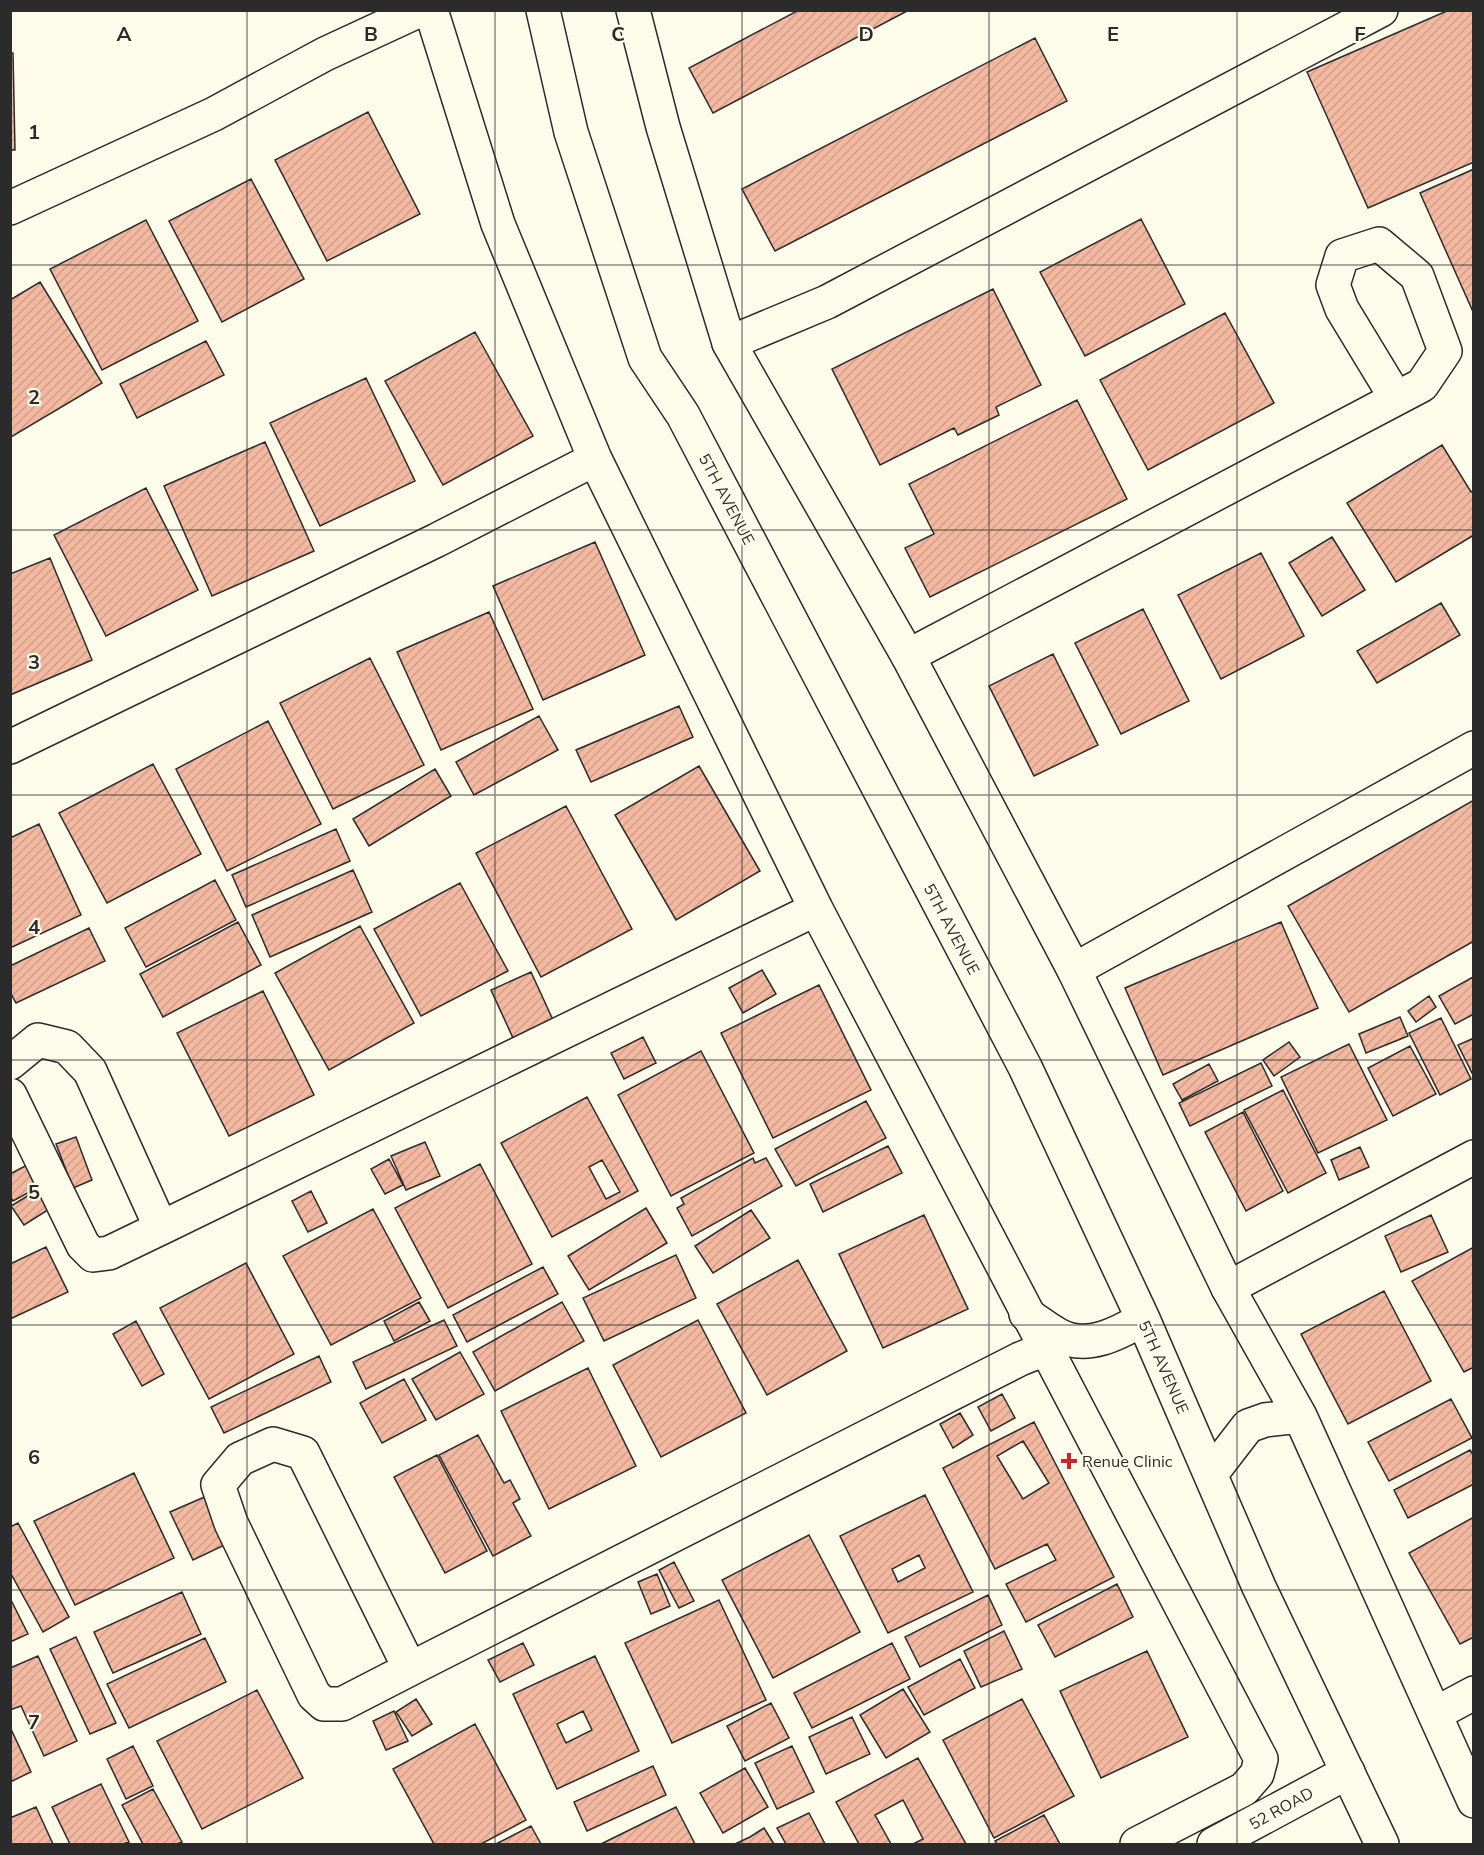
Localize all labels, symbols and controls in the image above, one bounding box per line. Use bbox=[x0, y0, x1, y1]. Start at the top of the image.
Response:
text: A bbox=[117, 21, 132, 46]
text: B bbox=[364, 21, 378, 46]
text: C bbox=[611, 21, 625, 46]
text: D bbox=[858, 21, 874, 46]
text: E bbox=[1107, 21, 1119, 46]
text: F bbox=[1354, 21, 1366, 46]
text: 1 bbox=[28, 119, 40, 144]
text: 2 bbox=[28, 384, 40, 409]
street label: 5TH AVENUE bbox=[695, 450, 759, 548]
text: 3 bbox=[28, 649, 40, 674]
street label: 5TH AVENUE bbox=[920, 880, 984, 978]
text: 4 bbox=[28, 914, 40, 939]
text: 5 bbox=[28, 1179, 40, 1204]
street label: 5TH AVENUE bbox=[1134, 1317, 1194, 1417]
text: 6 bbox=[28, 1444, 40, 1469]
place label: Renue Clinic bbox=[1082, 1451, 1173, 1471]
marker: Renue Clinic bbox=[1060, 1452, 1078, 1470]
text: 7 bbox=[28, 1709, 40, 1734]
street label: 52 ROAD bbox=[1245, 1782, 1317, 1834]

